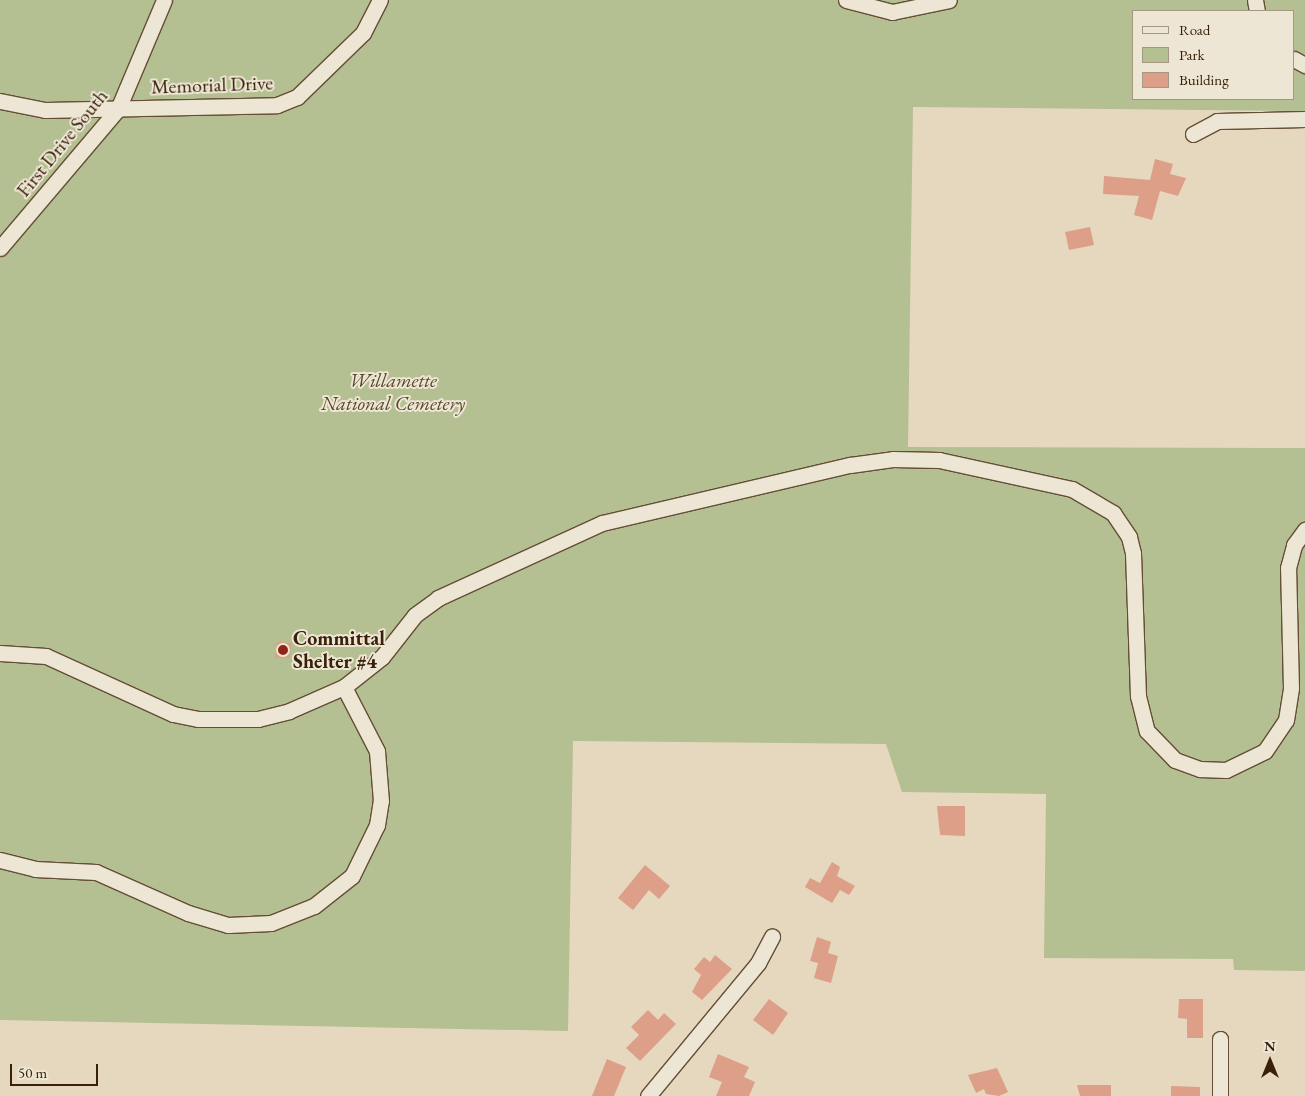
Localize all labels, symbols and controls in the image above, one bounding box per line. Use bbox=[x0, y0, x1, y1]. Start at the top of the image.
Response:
legend bbox=[1132, 10, 1295, 100]
text: Road bbox=[1179, 20, 1210, 39]
text: Park bbox=[1179, 45, 1205, 64]
text: Building bbox=[1179, 70, 1229, 89]
street label: Memorial Drive bbox=[151, 71, 273, 99]
street label: First Drive South bbox=[11, 84, 113, 202]
park label: Willamette National Cemetery bbox=[321, 369, 465, 416]
place label: Committal Shelter #4 bbox=[293, 626, 385, 673]
marker: Committal Shelter #4 bbox=[277, 644, 289, 656]
north arrow bbox=[1245, 1036, 1295, 1086]
text: N bbox=[1264, 1037, 1276, 1055]
scale bar bbox=[12, 1054, 100, 1086]
text: 50 m bbox=[18, 1063, 47, 1082]

